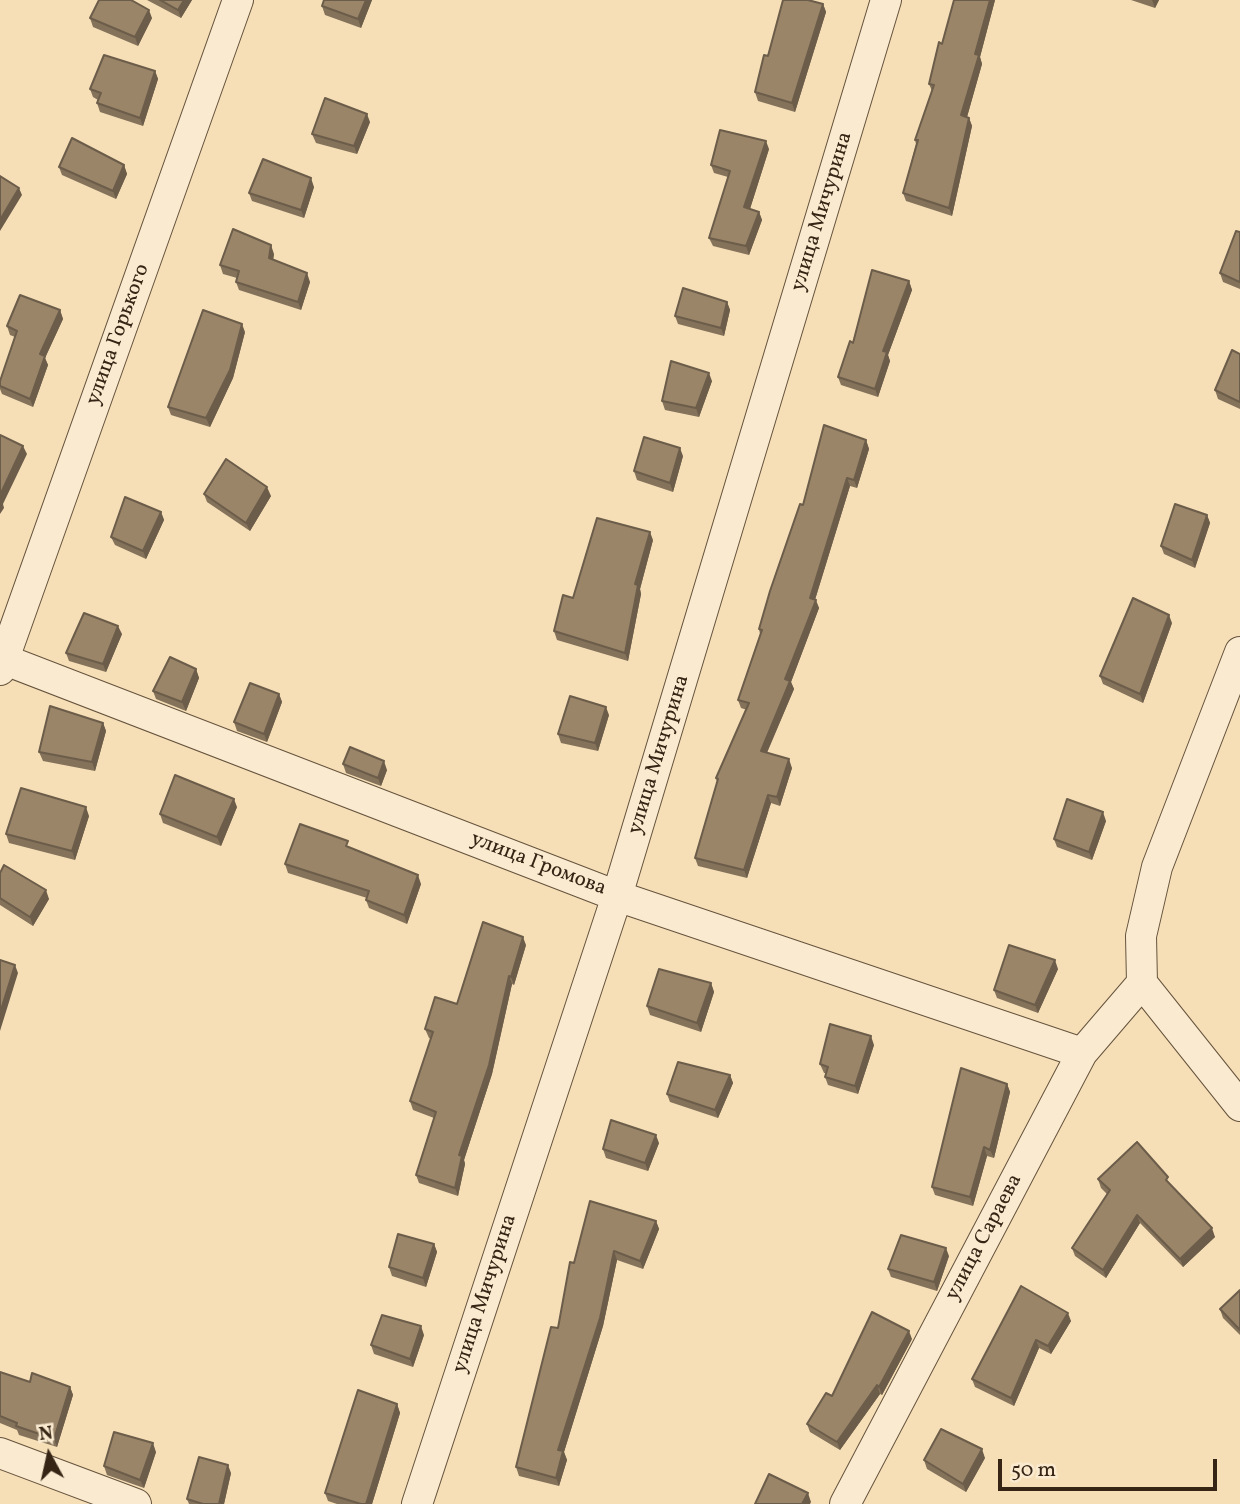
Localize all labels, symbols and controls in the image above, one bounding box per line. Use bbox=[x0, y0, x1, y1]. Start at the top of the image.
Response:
street label: улица Мичурина bbox=[787, 129, 859, 295]
street label: улица Горького bbox=[82, 261, 156, 409]
street label: улица Мичурина bbox=[624, 672, 696, 838]
street label: улица Громова bbox=[467, 828, 609, 902]
street label: улица Сараева bbox=[941, 1170, 1029, 1306]
street label: улица Мичурина bbox=[448, 1211, 524, 1377]
north arrow bbox=[14, 1420, 84, 1490]
text: N bbox=[37, 1420, 55, 1448]
scale bar bbox=[1002, 1444, 1221, 1488]
text: 50 m bbox=[1011, 1456, 1056, 1485]

